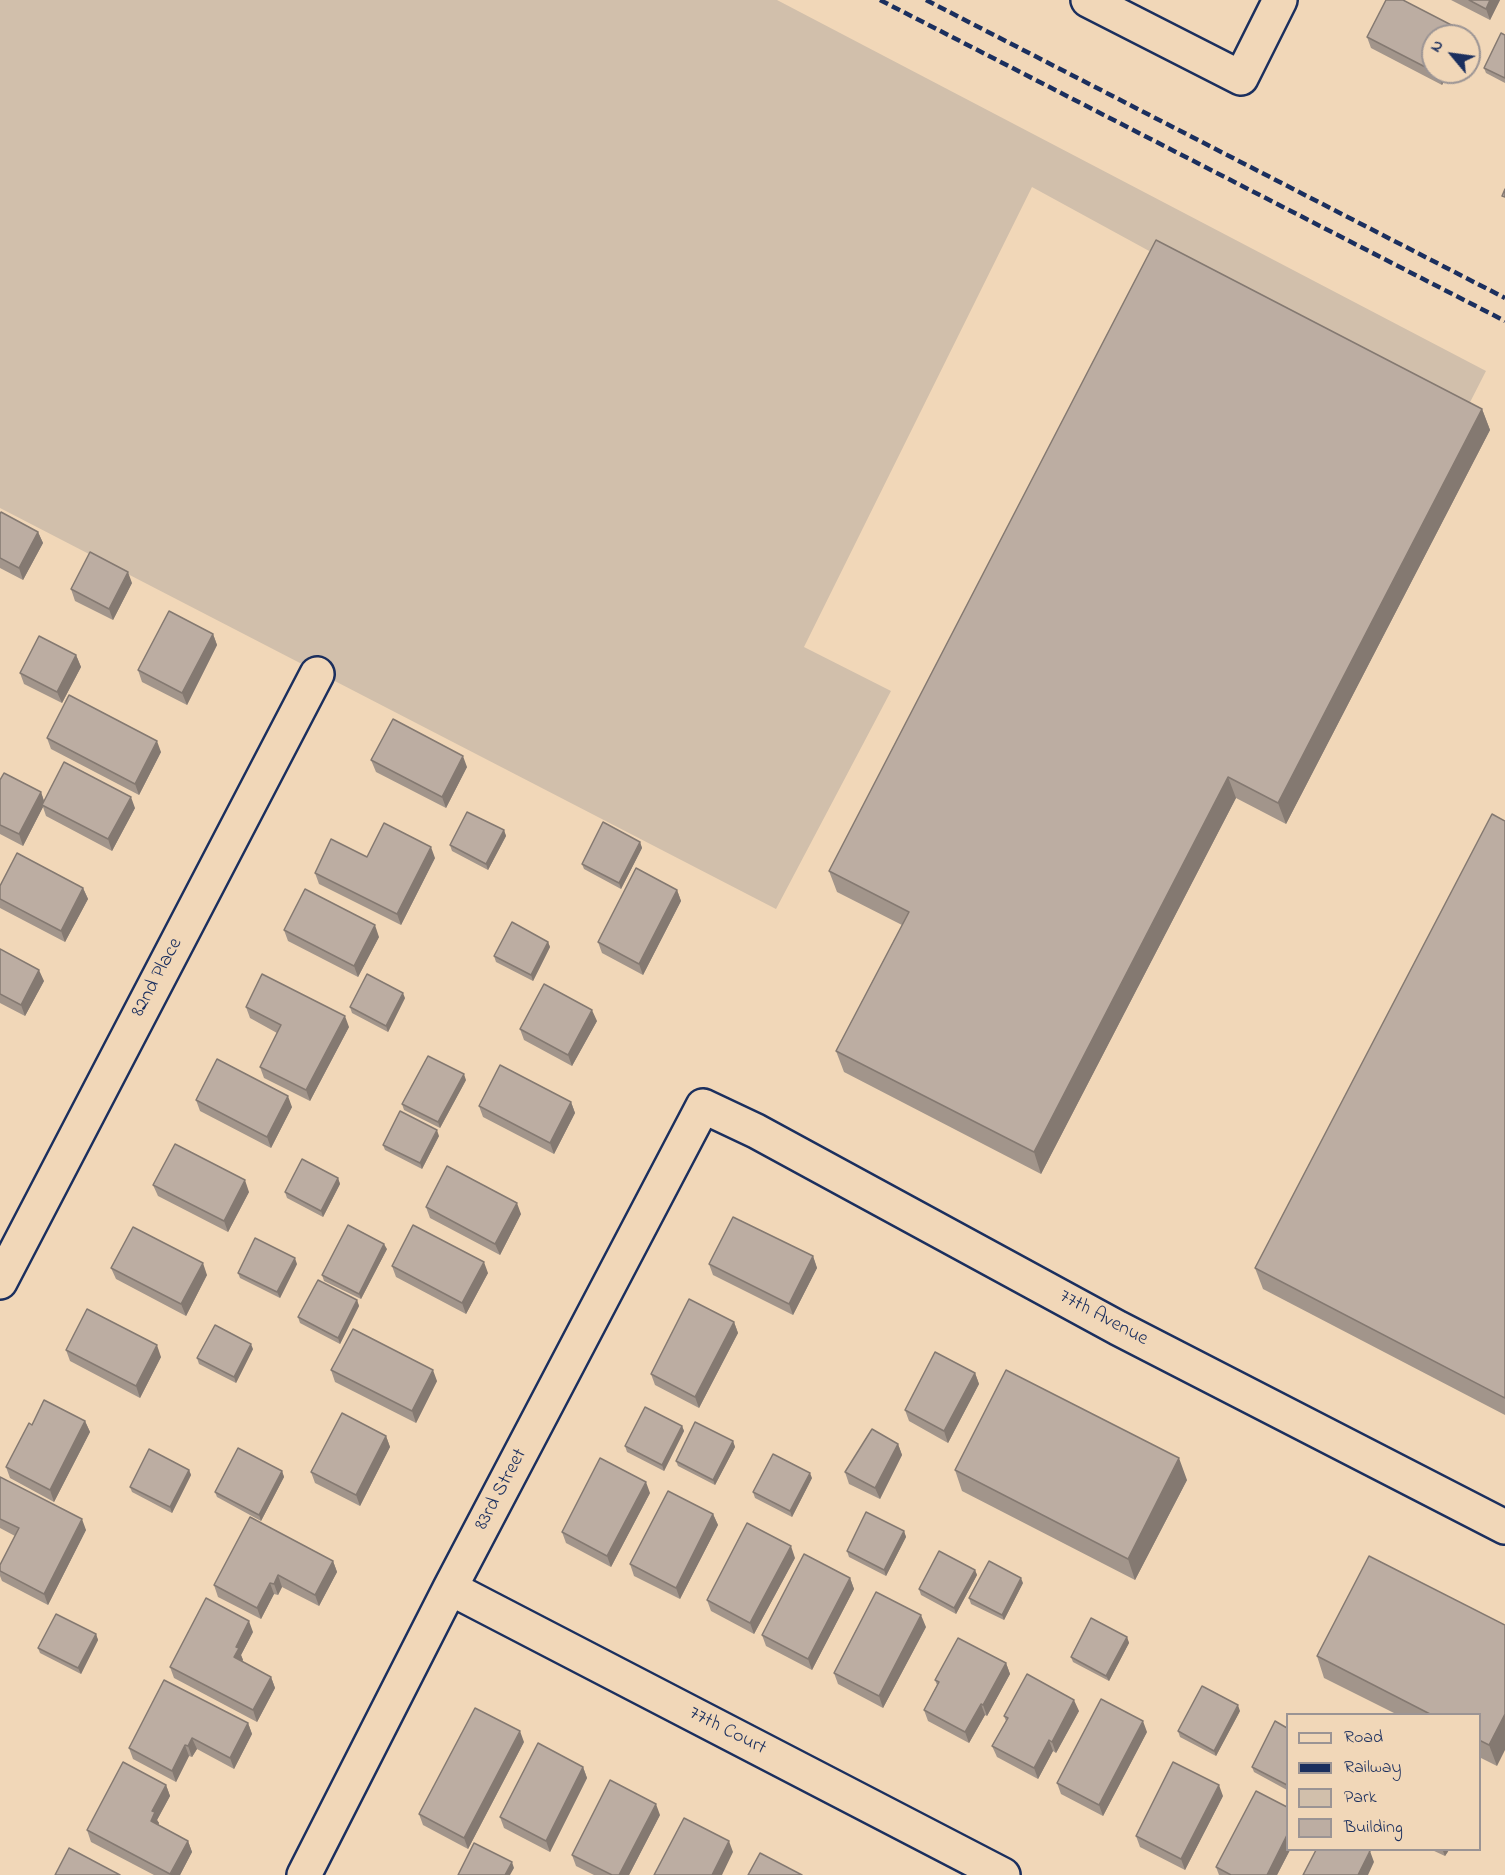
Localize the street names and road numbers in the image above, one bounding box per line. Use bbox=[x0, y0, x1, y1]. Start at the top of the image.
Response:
street label: 82nd Place bbox=[127, 934, 189, 1022]
street label: 77th Avenue bbox=[1054, 1286, 1152, 1352]
street label: 83rd Street bbox=[471, 1445, 533, 1535]
street label: 77th Court bbox=[684, 1702, 770, 1762]

